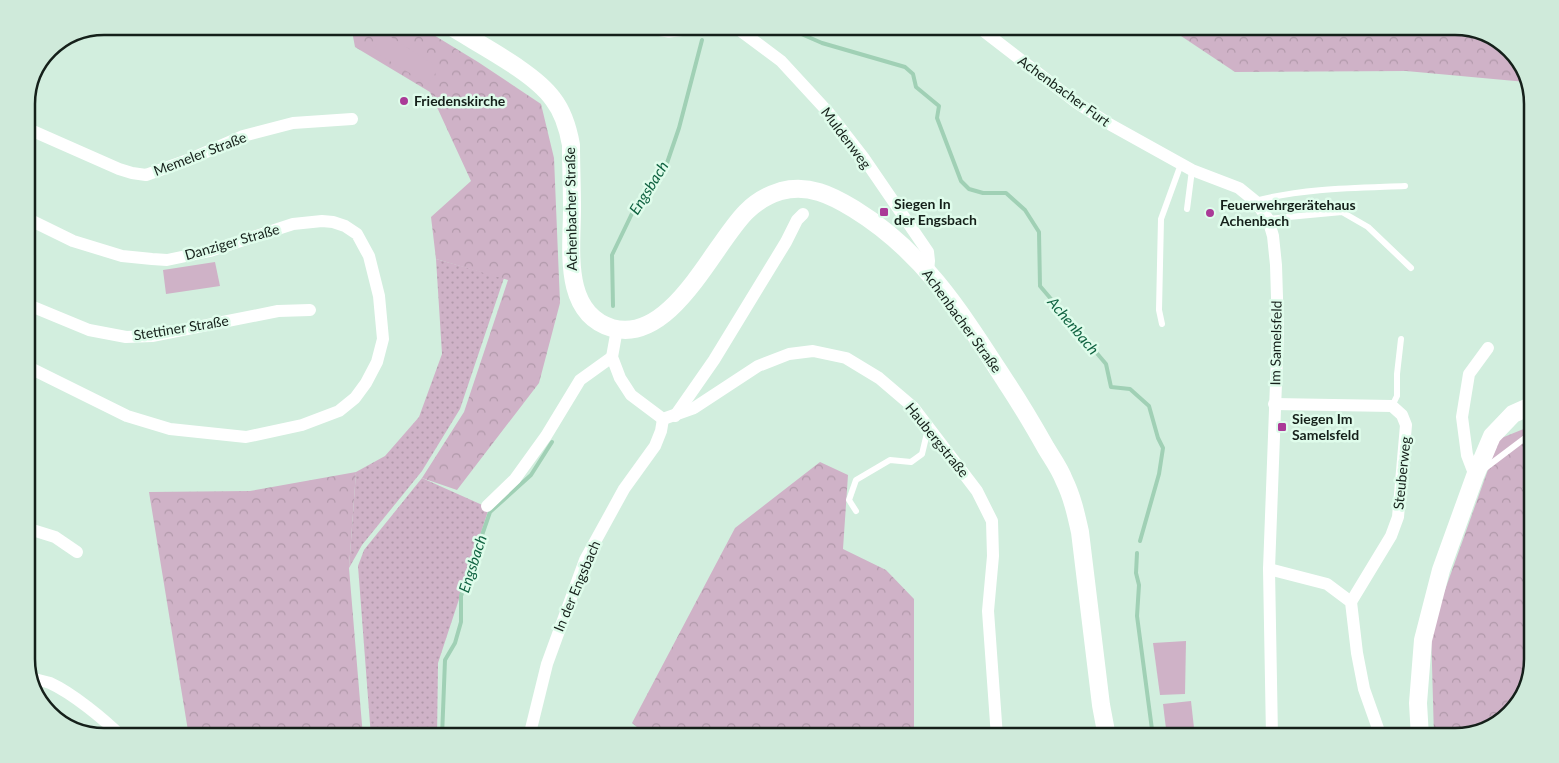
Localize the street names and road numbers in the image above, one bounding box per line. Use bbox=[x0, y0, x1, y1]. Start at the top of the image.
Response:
street label: Achenbacher Furt bbox=[1015, 52, 1114, 130]
street label: Muldenweg bbox=[818, 104, 875, 172]
street label: Memeler Straße bbox=[151, 128, 249, 179]
street label: Achenbacher Straße bbox=[561, 147, 580, 271]
street label: Danziger Straße bbox=[183, 220, 281, 263]
street label: Achenbacher Straße bbox=[919, 266, 1006, 376]
street label: Im Samelsfeld bbox=[1266, 300, 1285, 386]
street label: Stettiner Straße bbox=[132, 312, 230, 343]
street label: Haubergstraße bbox=[902, 399, 973, 480]
street label: Steuberweg bbox=[1389, 436, 1414, 510]
street label: In der Engsbach bbox=[550, 538, 603, 634]

